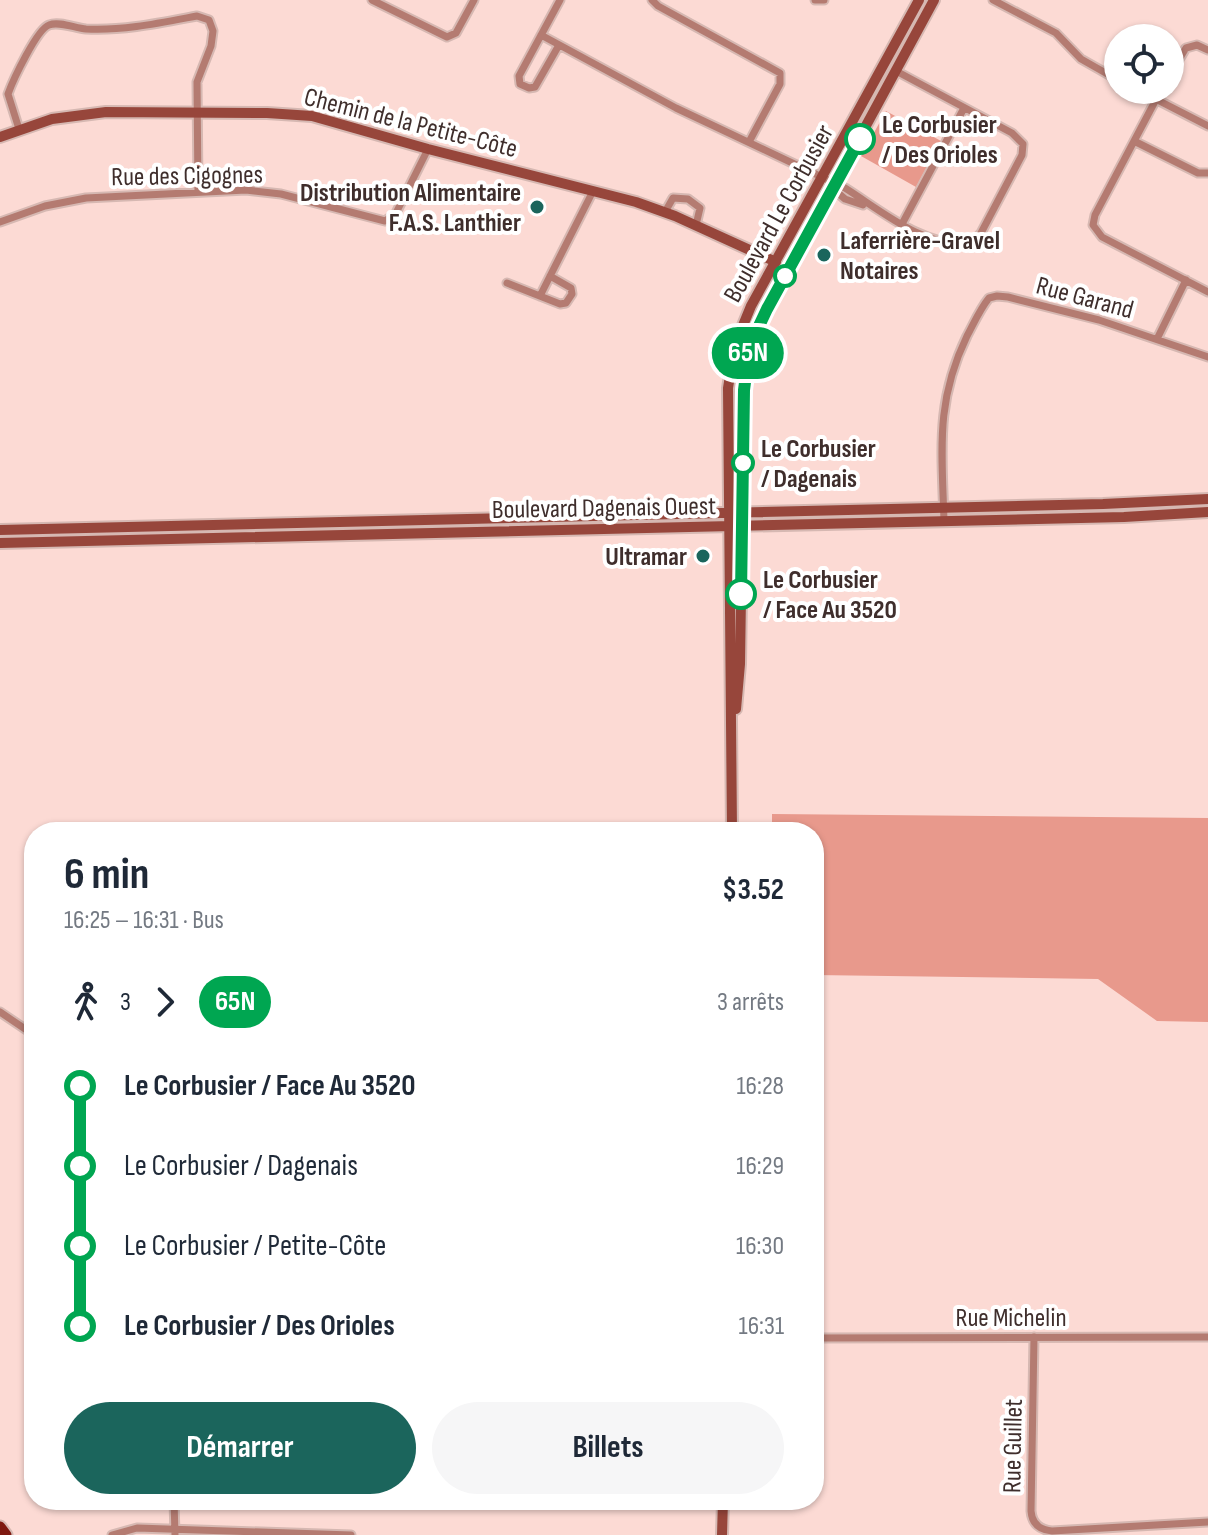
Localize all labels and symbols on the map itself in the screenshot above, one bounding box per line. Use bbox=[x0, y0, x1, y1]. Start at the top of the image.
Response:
street label: Chemin de la Petite-Côte bbox=[301, 82, 520, 165]
place label: Le Corbusier / Des Orioles bbox=[882, 110, 998, 171]
street label: Boulevard Le Corbusier bbox=[718, 119, 841, 308]
marker: Le Corbusier / Des Orioles bbox=[845, 124, 875, 154]
street label: Rue des Cigognes bbox=[111, 160, 263, 193]
place label: Distribution Alimentaire F.A.S. Lanthier bbox=[300, 178, 521, 239]
marker: Distribution Alimentaire F.A.S. Lanthier bbox=[528, 198, 546, 216]
place label: Laferrière-Gravel Notaires bbox=[840, 226, 1000, 287]
marker: Laferrière-Gravel Notaires bbox=[815, 246, 833, 264]
unlabelled marker bbox=[774, 265, 796, 287]
street label: Rue Garand bbox=[1033, 271, 1137, 326]
line badge: 65N bbox=[702, 327, 794, 379]
place label: Le Corbusier / Dagenais bbox=[761, 434, 876, 495]
marker: Le Corbusier / Dagenais bbox=[732, 452, 754, 474]
street label: Boulevard Dagenais Ouest bbox=[492, 491, 716, 526]
place label: Ultramar bbox=[605, 542, 687, 573]
marker: Ultramar bbox=[694, 547, 712, 565]
place label: Le Corbusier / Face Au 3520 bbox=[763, 565, 897, 626]
marker: Le Corbusier / Face Au 3520 bbox=[726, 579, 756, 609]
street label: Rue Michelin bbox=[955, 1303, 1067, 1334]
street label: Rue Guillet bbox=[997, 1399, 1030, 1493]

